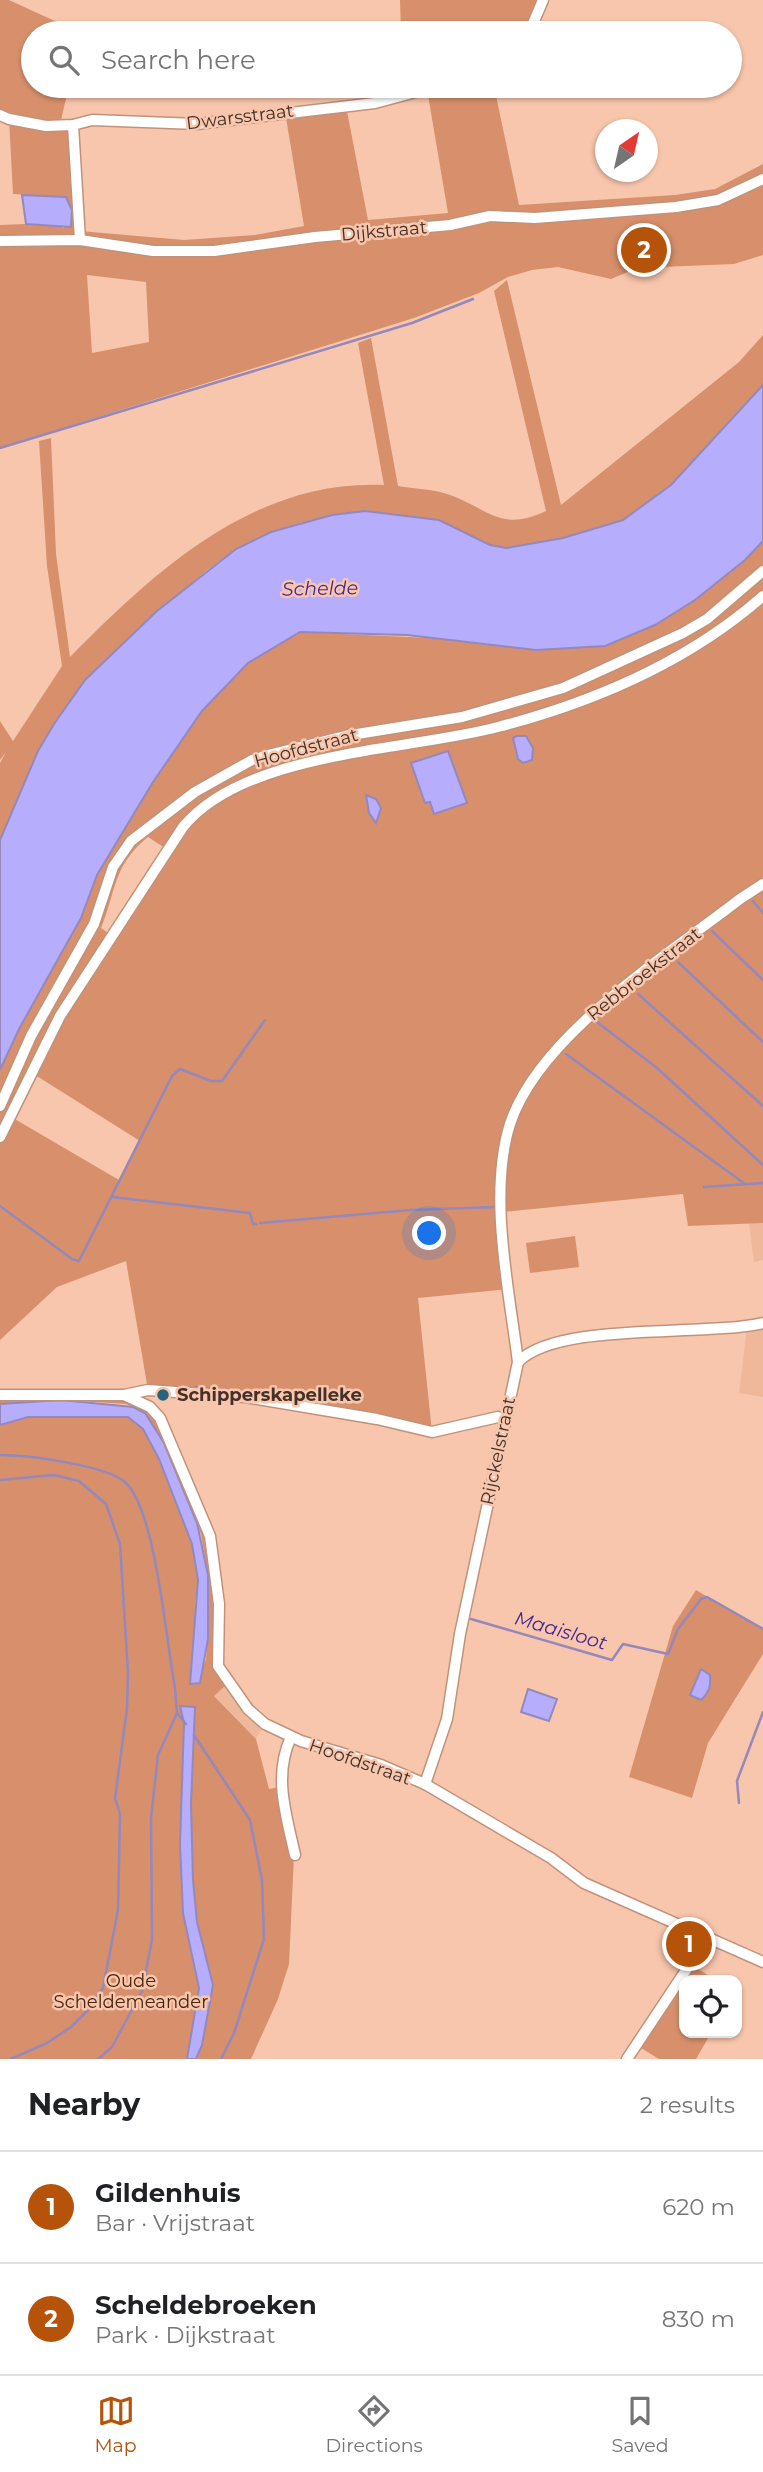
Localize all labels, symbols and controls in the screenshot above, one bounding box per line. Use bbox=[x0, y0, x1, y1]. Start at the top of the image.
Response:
search box bbox=[21, 21, 742, 98]
icon: search bbox=[45, 41, 83, 79]
text: Search here bbox=[101, 44, 256, 76]
street label: Dwarsstraat bbox=[185, 99, 295, 135]
north arrow bbox=[595, 119, 658, 182]
street label: Dijkstraat bbox=[340, 216, 428, 246]
pin: 2 bbox=[621, 224, 667, 276]
water label: Schelde bbox=[282, 576, 358, 601]
street label: Hoofdstraat bbox=[252, 724, 360, 772]
street label: Rebbroekstraat bbox=[582, 923, 706, 1025]
your location bbox=[412, 1216, 446, 1250]
place label: Schipperskapelleke bbox=[177, 1384, 362, 1406]
marker: Schipperskapelleke bbox=[155, 1387, 171, 1403]
street label: Rijckelstraat bbox=[476, 1395, 520, 1507]
water label: Maaisloot bbox=[512, 1606, 610, 1655]
street label: Hoofdstraat bbox=[306, 1734, 414, 1790]
pin: 1 bbox=[666, 1918, 712, 1970]
park label: Oude Scheldemeander bbox=[54, 1970, 208, 2013]
map controls bbox=[679, 1975, 742, 2038]
button: locate bbox=[679, 1975, 742, 2038]
text: Nearby bbox=[28, 2086, 140, 2123]
text: 2 results bbox=[640, 2091, 735, 2119]
text: Gildenhuis bbox=[95, 2177, 241, 2209]
text: 1 bbox=[46, 2193, 56, 2221]
text: 620 m bbox=[662, 2193, 735, 2221]
text: Bar · Vrijstraat bbox=[95, 2209, 255, 2237]
text: Scheldebroeken bbox=[95, 2289, 317, 2321]
text: 2 bbox=[44, 2305, 58, 2333]
text: 830 m bbox=[662, 2305, 735, 2333]
text: Park · Dijkstraat bbox=[95, 2321, 276, 2349]
tab: Map bbox=[94, 2392, 137, 2457]
tab: Directions bbox=[325, 2392, 423, 2457]
tab: Saved bbox=[612, 2392, 669, 2457]

